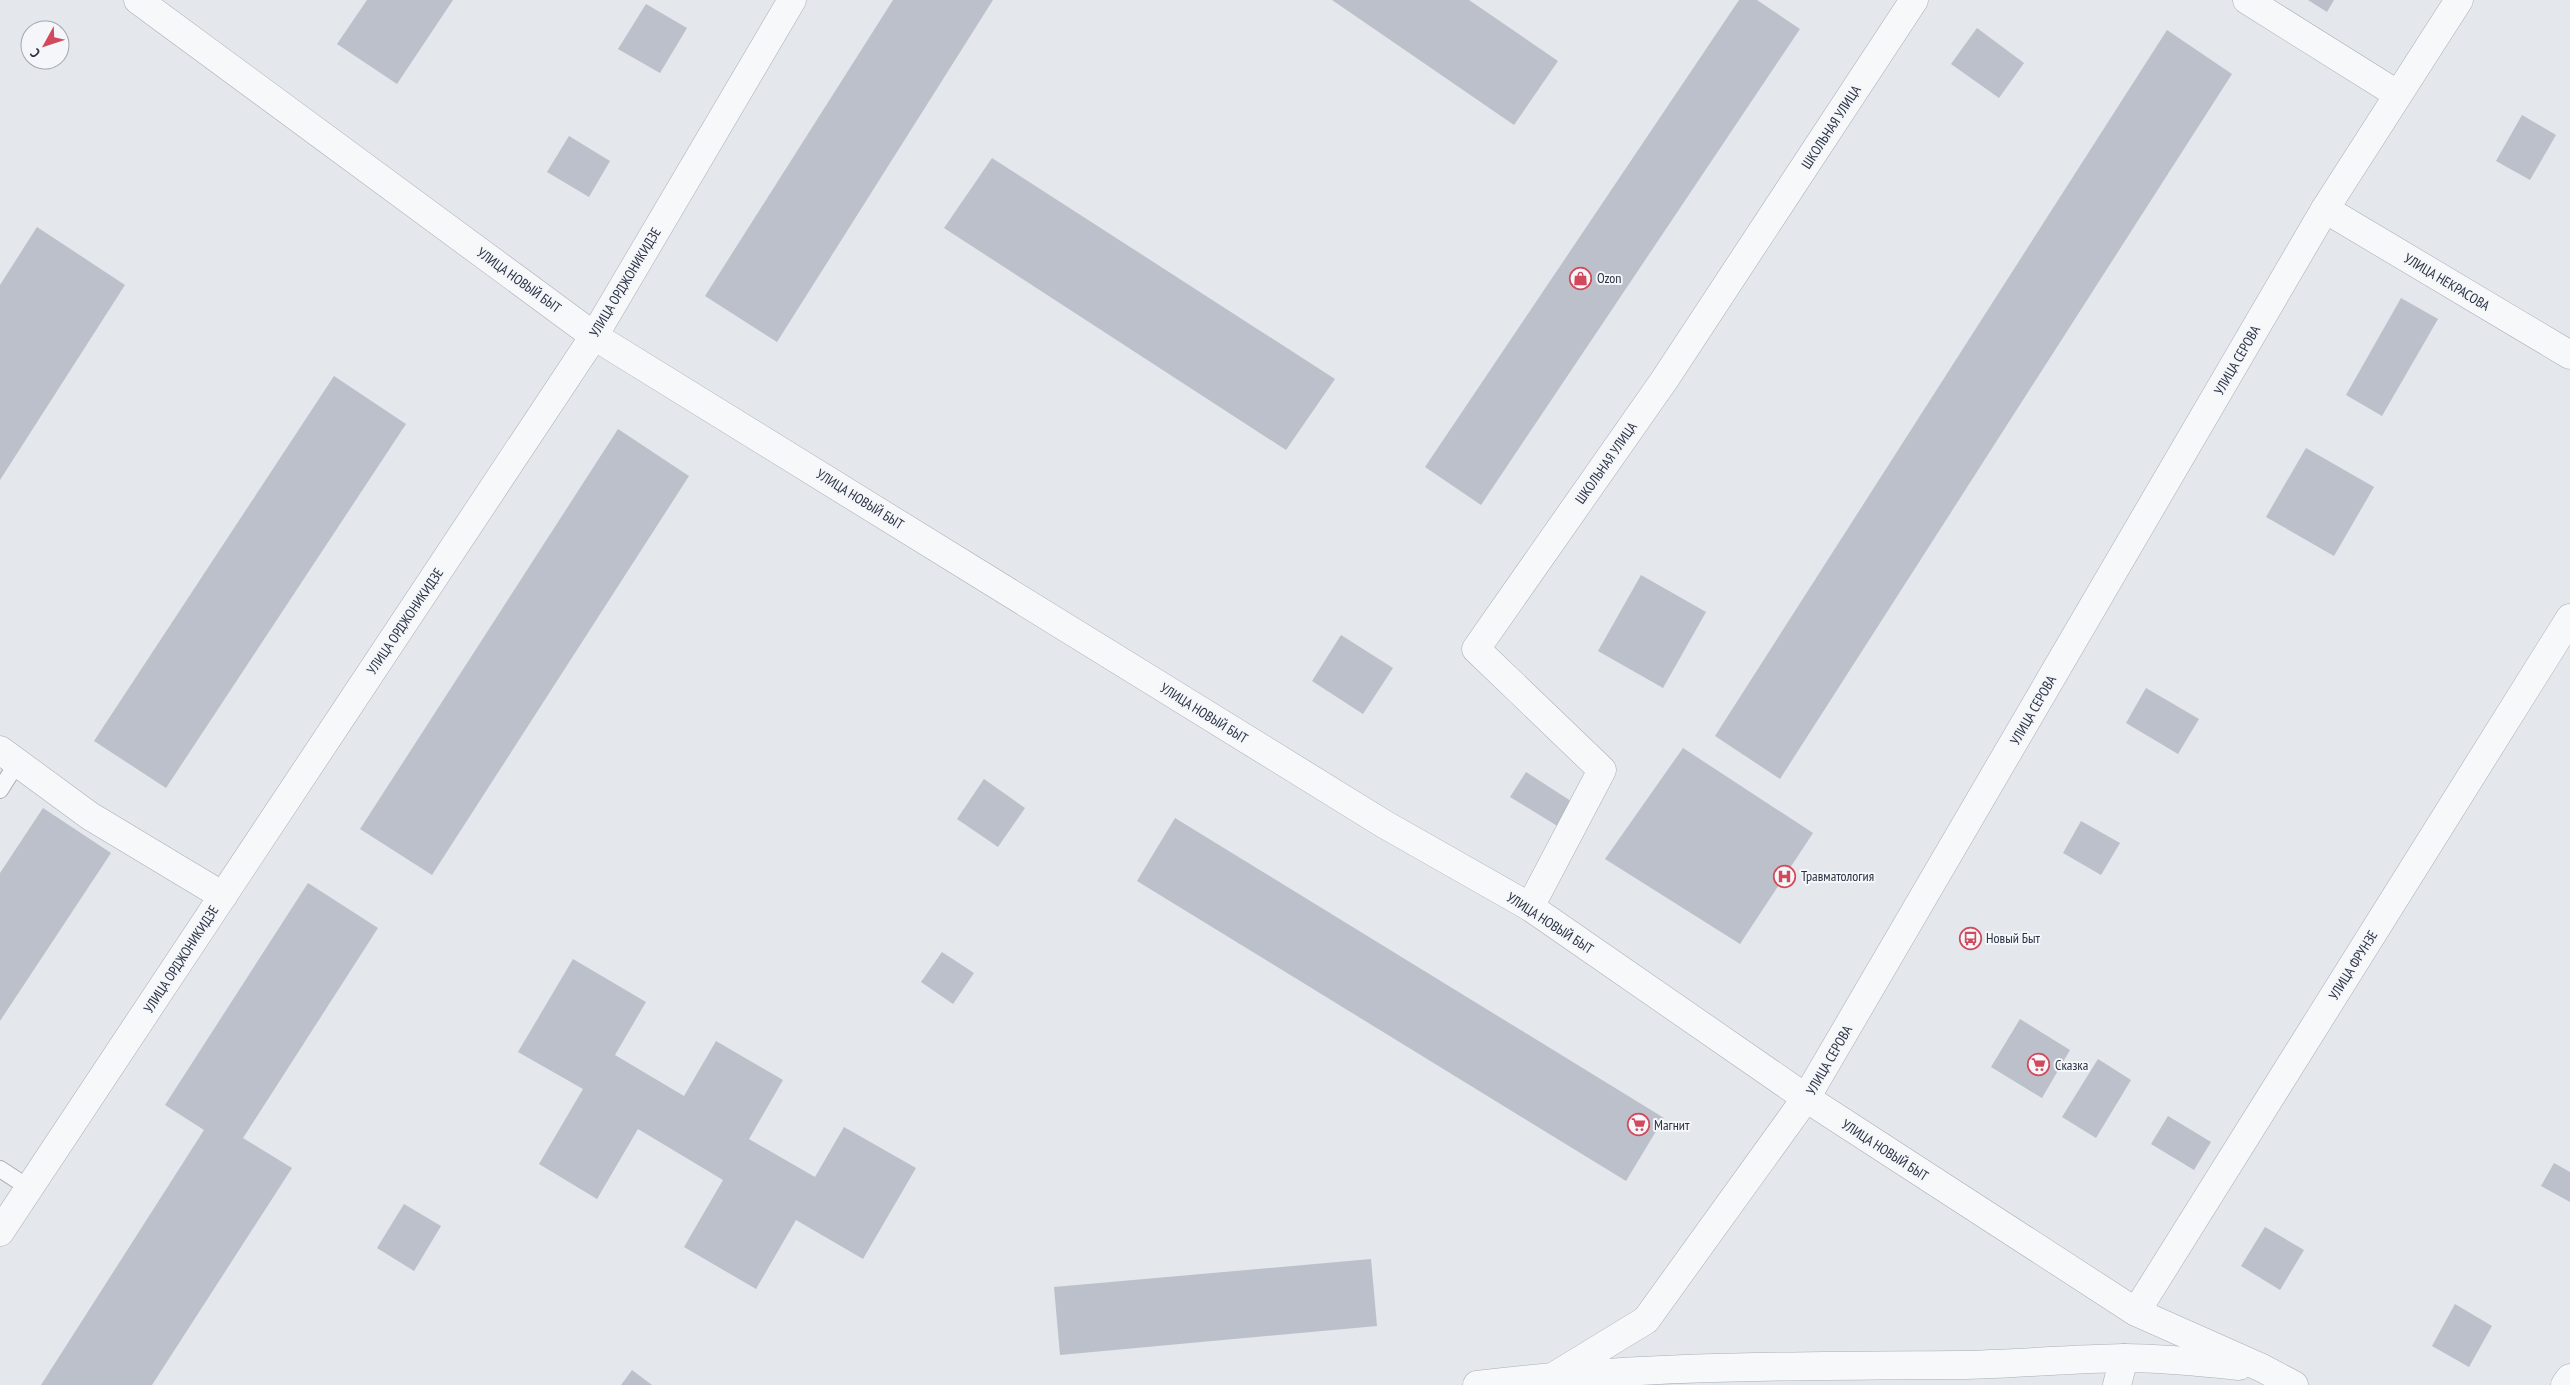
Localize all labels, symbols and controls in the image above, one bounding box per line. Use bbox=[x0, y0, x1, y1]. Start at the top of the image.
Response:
north arrow bbox=[20, 20, 70, 70]
text: С bbox=[26, 45, 44, 62]
street label: ШКОЛЬНАЯ УЛИЦА bbox=[1797, 82, 1865, 172]
street label: УЛИЦА ОРДЖОНИКИДЗЕ bbox=[585, 224, 665, 340]
street label: УЛИЦА НОВЫЙ БЫТ bbox=[473, 243, 565, 317]
street label: УЛИЦА НЕКРАСОВА bbox=[2401, 249, 2494, 315]
shop icon: Ozon bbox=[1569, 266, 1593, 290]
place label: Ozon bbox=[1597, 269, 1622, 287]
street label: УЛИЦА СЕРОВА bbox=[2210, 322, 2264, 398]
street label: ШКОЛЬНАЯ УЛИЦА bbox=[1571, 418, 1641, 507]
street label: УЛИЦА НОВЫЙ БЫТ bbox=[813, 465, 908, 533]
street label: УЛИЦА ОРДЖОНИКИДЗЕ bbox=[363, 564, 447, 678]
street label: УЛИЦА СЕРОВА bbox=[2006, 672, 2060, 748]
street label: УЛИЦА НОВЫЙ БЫТ bbox=[1157, 679, 1252, 747]
hospital icon: Травматология bbox=[1773, 864, 1797, 888]
place label: Травматология bbox=[1801, 867, 1874, 885]
street label: УЛИЦА НОВЫЙ БЫТ bbox=[1503, 888, 1597, 958]
street label: УЛИЦА ОРДЖОНИКИДЗЕ bbox=[140, 902, 222, 1016]
bus stop icon: Новый Быт bbox=[1958, 926, 1982, 950]
street label: УЛИЦА ФРУНЗЕ bbox=[2325, 927, 2381, 1003]
place label: Новый Быт bbox=[1986, 929, 2041, 947]
street label: УЛИЦА СЕРОВА bbox=[1802, 1022, 1856, 1098]
supermarket icon: Сказка bbox=[2027, 1053, 2051, 1077]
place label: Сказка bbox=[2055, 1056, 2088, 1074]
supermarket icon: Магнит bbox=[1626, 1113, 1650, 1137]
street label: УЛИЦА НОВЫЙ БЫТ bbox=[1838, 1115, 1932, 1185]
place label: Магнит bbox=[1654, 1116, 1690, 1134]

